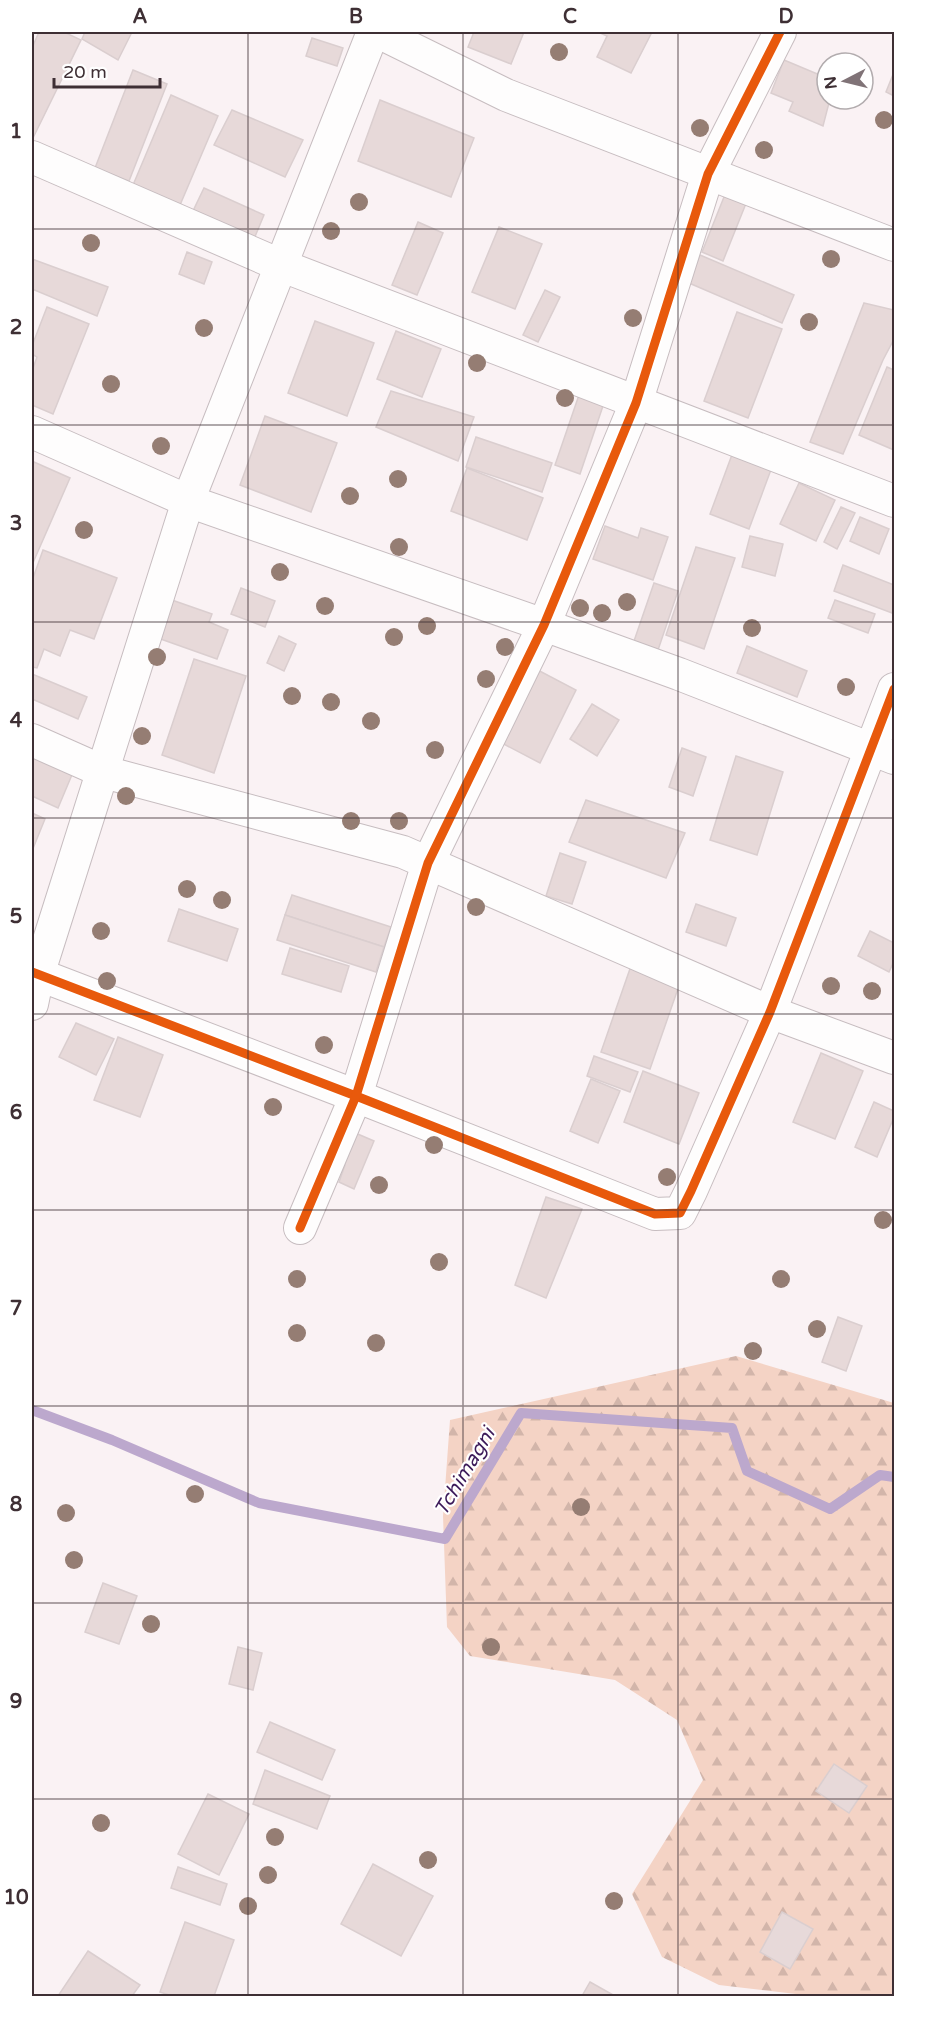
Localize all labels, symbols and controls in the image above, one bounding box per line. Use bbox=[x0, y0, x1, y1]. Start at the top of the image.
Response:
text: A bbox=[133, 5, 148, 29]
text: B bbox=[349, 5, 363, 29]
text: C bbox=[563, 5, 577, 29]
text: D bbox=[778, 5, 794, 29]
scale bar bbox=[54, 51, 160, 89]
north arrow bbox=[815, 51, 875, 111]
text: 20 m bbox=[63, 61, 107, 83]
text: N bbox=[820, 75, 842, 90]
text: 1 bbox=[10, 120, 22, 144]
text: 2 bbox=[10, 316, 22, 340]
text: 3 bbox=[10, 512, 22, 536]
text: 4 bbox=[10, 709, 23, 733]
text: 5 bbox=[10, 905, 22, 929]
text: 6 bbox=[10, 1101, 22, 1125]
text: 7 bbox=[10, 1297, 22, 1321]
water label: Tchimagni bbox=[429, 1421, 502, 1520]
text: 8 bbox=[10, 1493, 22, 1517]
text: 9 bbox=[10, 1690, 22, 1714]
text: 10 bbox=[3, 1886, 29, 1910]

